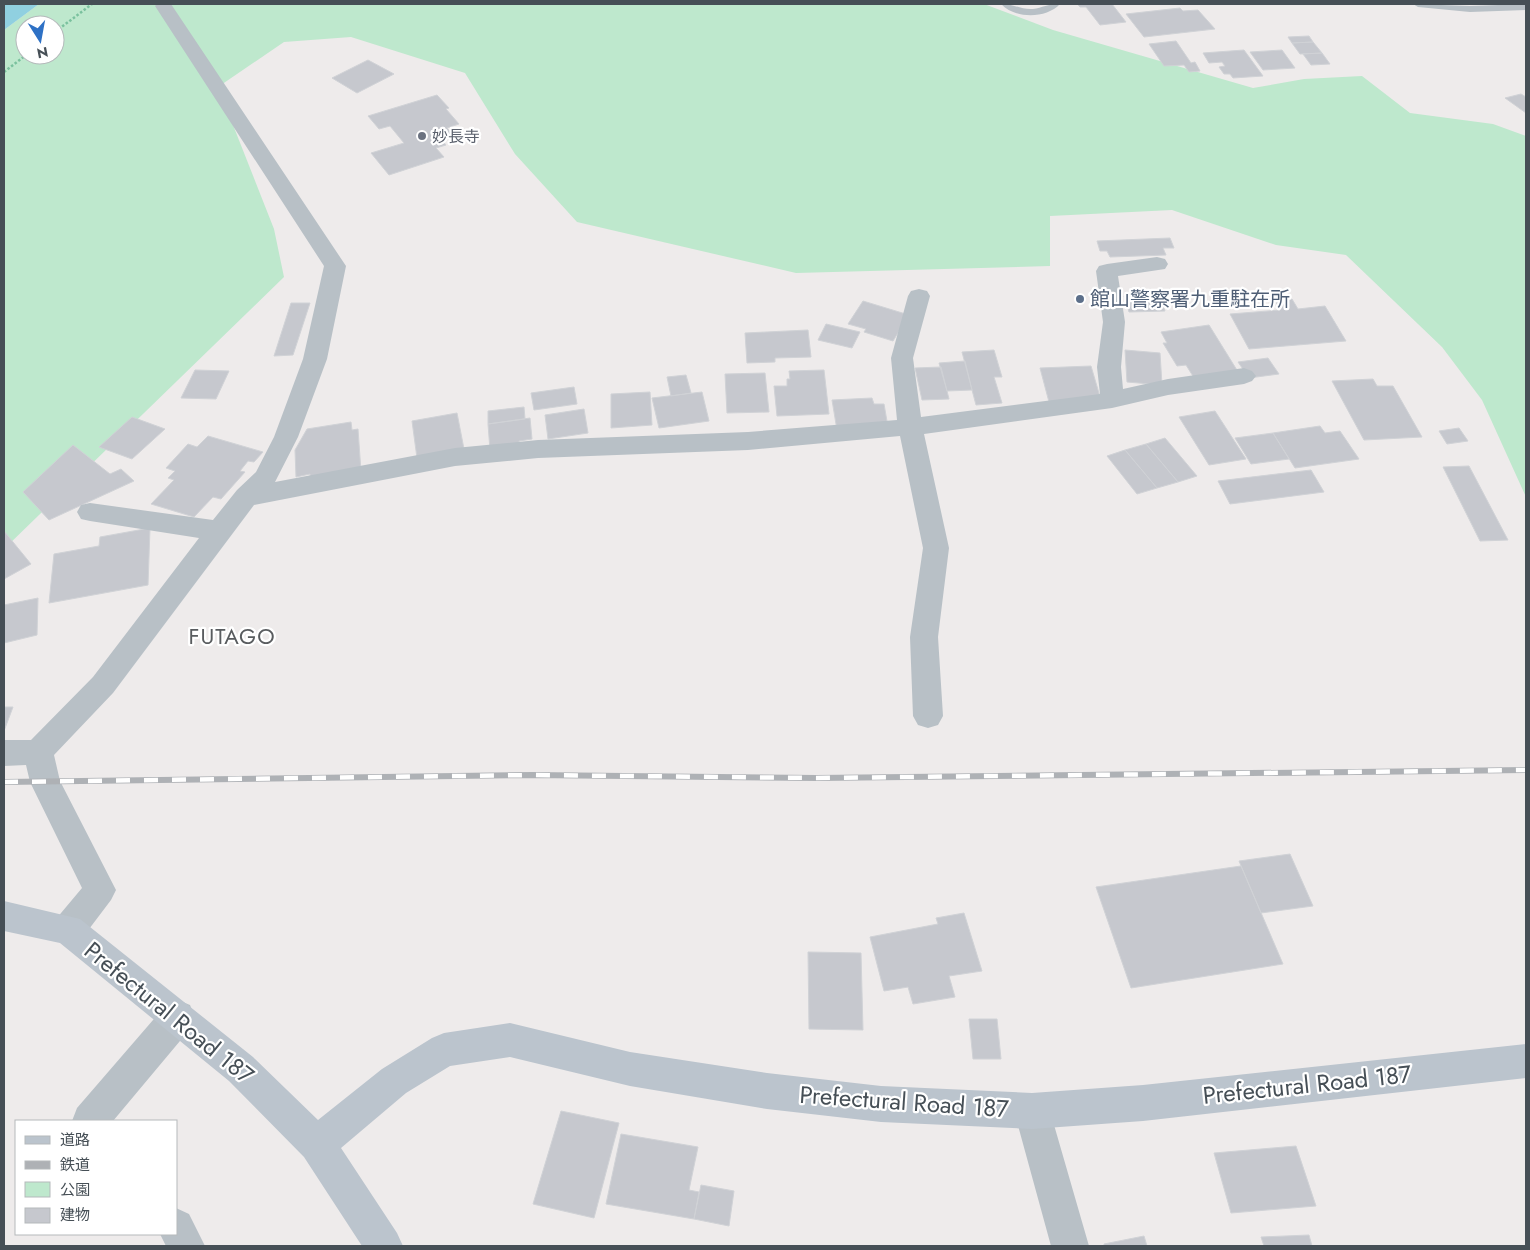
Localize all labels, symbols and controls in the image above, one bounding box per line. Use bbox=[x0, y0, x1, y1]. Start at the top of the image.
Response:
north arrow bbox=[15, 15, 65, 65]
text: N bbox=[35, 42, 50, 64]
place label: 妙長寺 bbox=[432, 125, 480, 148]
marker: 妙長寺 bbox=[416, 130, 428, 142]
place label: 館山警察署九重駐在所 bbox=[1090, 285, 1290, 314]
marker: 館山警察署九重駐在所 bbox=[1074, 293, 1086, 305]
district label: FUTAGO bbox=[188, 620, 276, 652]
street label: Prefectural Road 187 bbox=[77, 933, 262, 1092]
street label: Prefectural Road 187 bbox=[1201, 1056, 1413, 1113]
street label: Prefectural Road 187 bbox=[798, 1077, 1010, 1126]
legend bbox=[15, 1120, 178, 1235]
text: 道路 bbox=[60, 1129, 90, 1151]
text: 鉄道 bbox=[60, 1154, 90, 1176]
text: 公園 bbox=[60, 1179, 90, 1201]
text: 建物 bbox=[60, 1204, 90, 1226]

